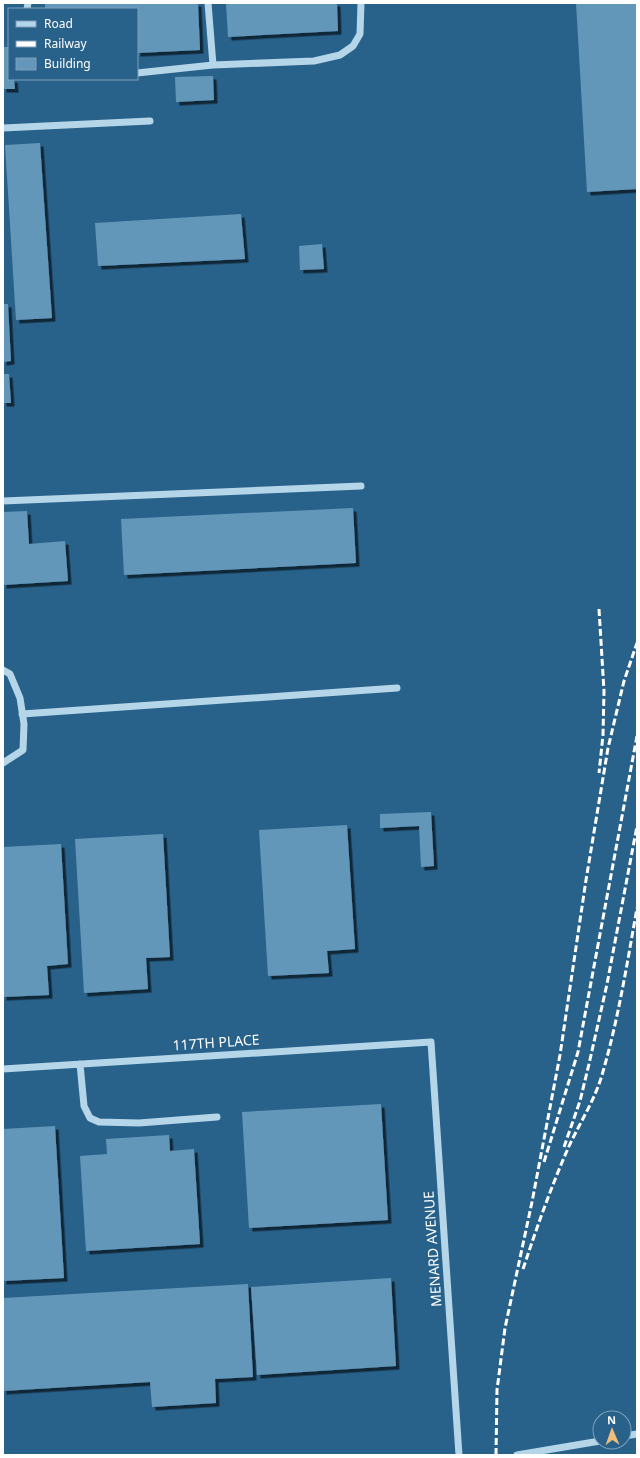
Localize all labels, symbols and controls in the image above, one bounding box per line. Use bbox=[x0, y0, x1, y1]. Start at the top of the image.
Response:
legend bbox=[8, 8, 138, 80]
text: Road bbox=[44, 15, 73, 32]
text: Railway bbox=[44, 35, 88, 52]
text: Building bbox=[44, 55, 91, 72]
street label: 117TH PLACE bbox=[172, 1029, 260, 1055]
street label: MENARD AVENUE bbox=[418, 1191, 446, 1307]
north arrow bbox=[592, 1410, 632, 1450]
text: N bbox=[607, 1412, 616, 1427]

